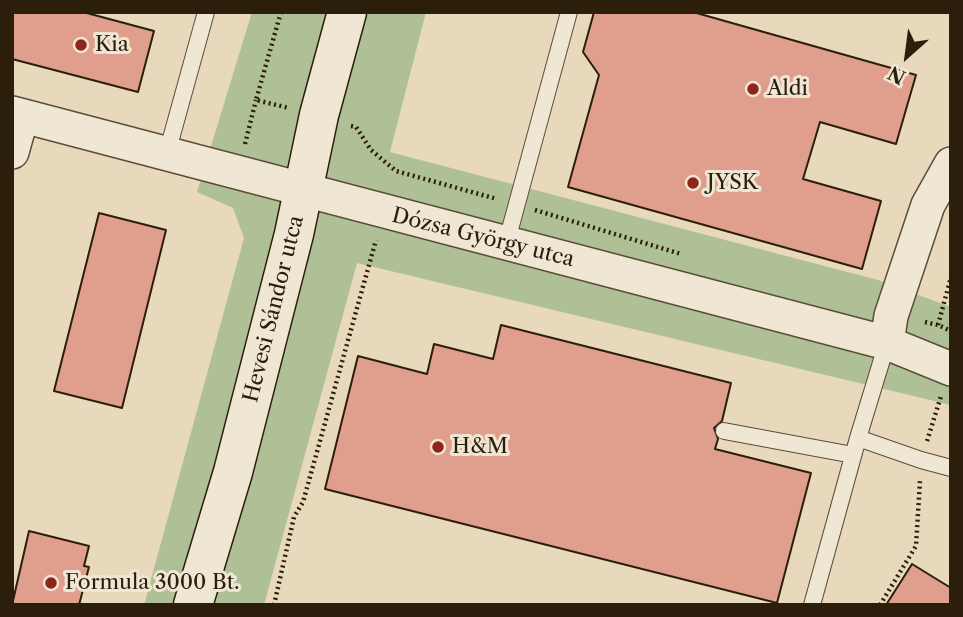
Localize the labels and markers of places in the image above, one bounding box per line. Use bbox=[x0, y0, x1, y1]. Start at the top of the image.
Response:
place label: Kia bbox=[95, 32, 129, 58]
marker: Kia bbox=[73, 37, 89, 53]
place label: Aldi bbox=[767, 76, 808, 102]
marker: Aldi bbox=[745, 81, 761, 97]
place label: JYSK bbox=[707, 170, 758, 196]
marker: JYSK bbox=[685, 175, 701, 191]
place label: H&M bbox=[452, 434, 508, 460]
marker: H&M bbox=[430, 439, 446, 455]
place label: Formula 3000 Bt. bbox=[65, 570, 240, 596]
marker: Formula 3000 Bt. bbox=[43, 575, 59, 591]

